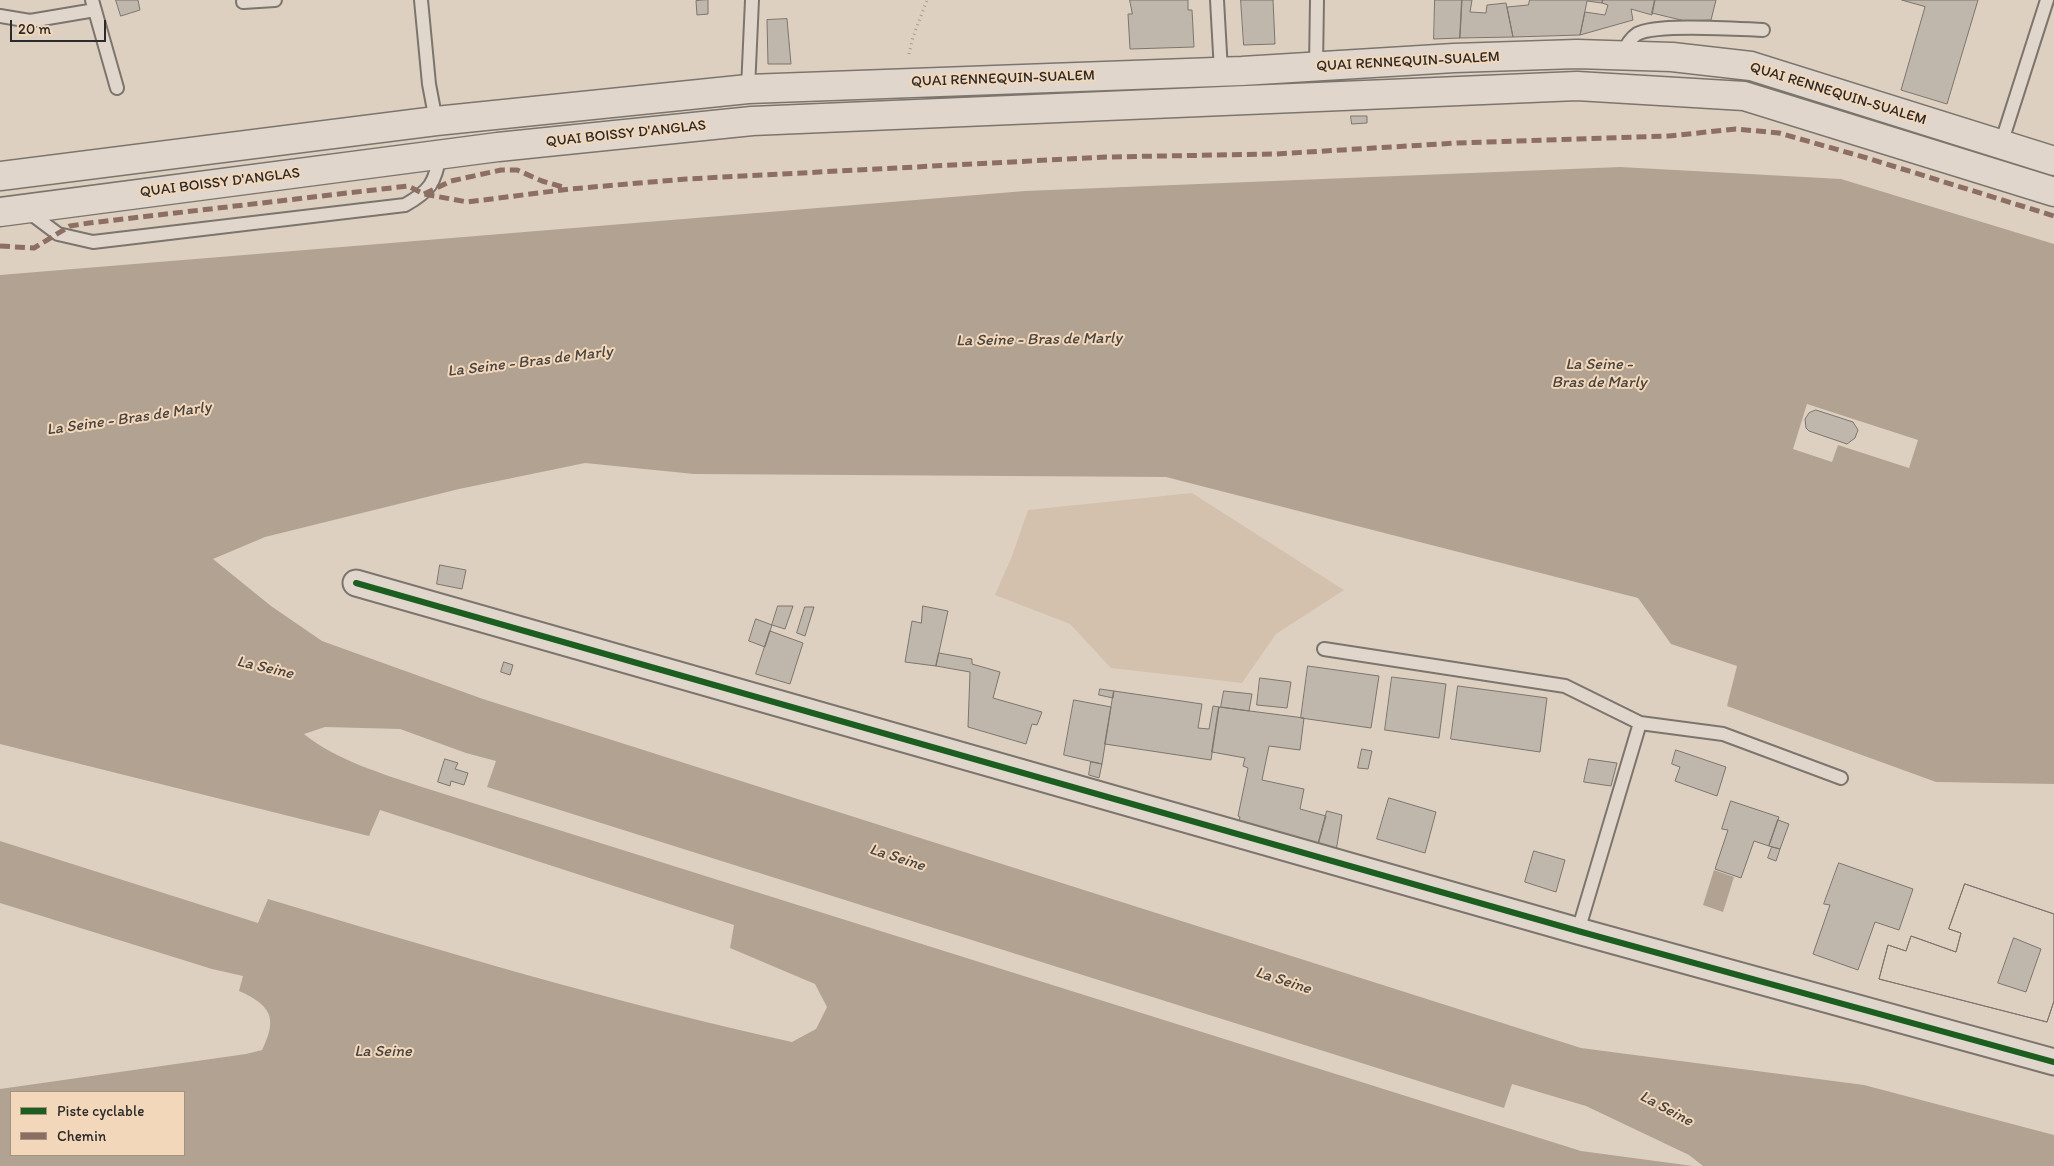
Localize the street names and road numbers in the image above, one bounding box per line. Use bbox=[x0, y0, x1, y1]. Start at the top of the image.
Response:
street label: QUAI RENNEQUIN-SUALEM bbox=[1316, 48, 1500, 76]
street label: QUAI RENNEQUIN-SUALEM bbox=[1747, 59, 1929, 129]
street label: QUAI RENNEQUIN-SUALEM bbox=[911, 67, 1095, 91]
street label: QUAI BOISSY D'ANGLAS bbox=[545, 117, 707, 151]
street label: QUAI BOISSY D'ANGLAS bbox=[139, 164, 301, 202]

